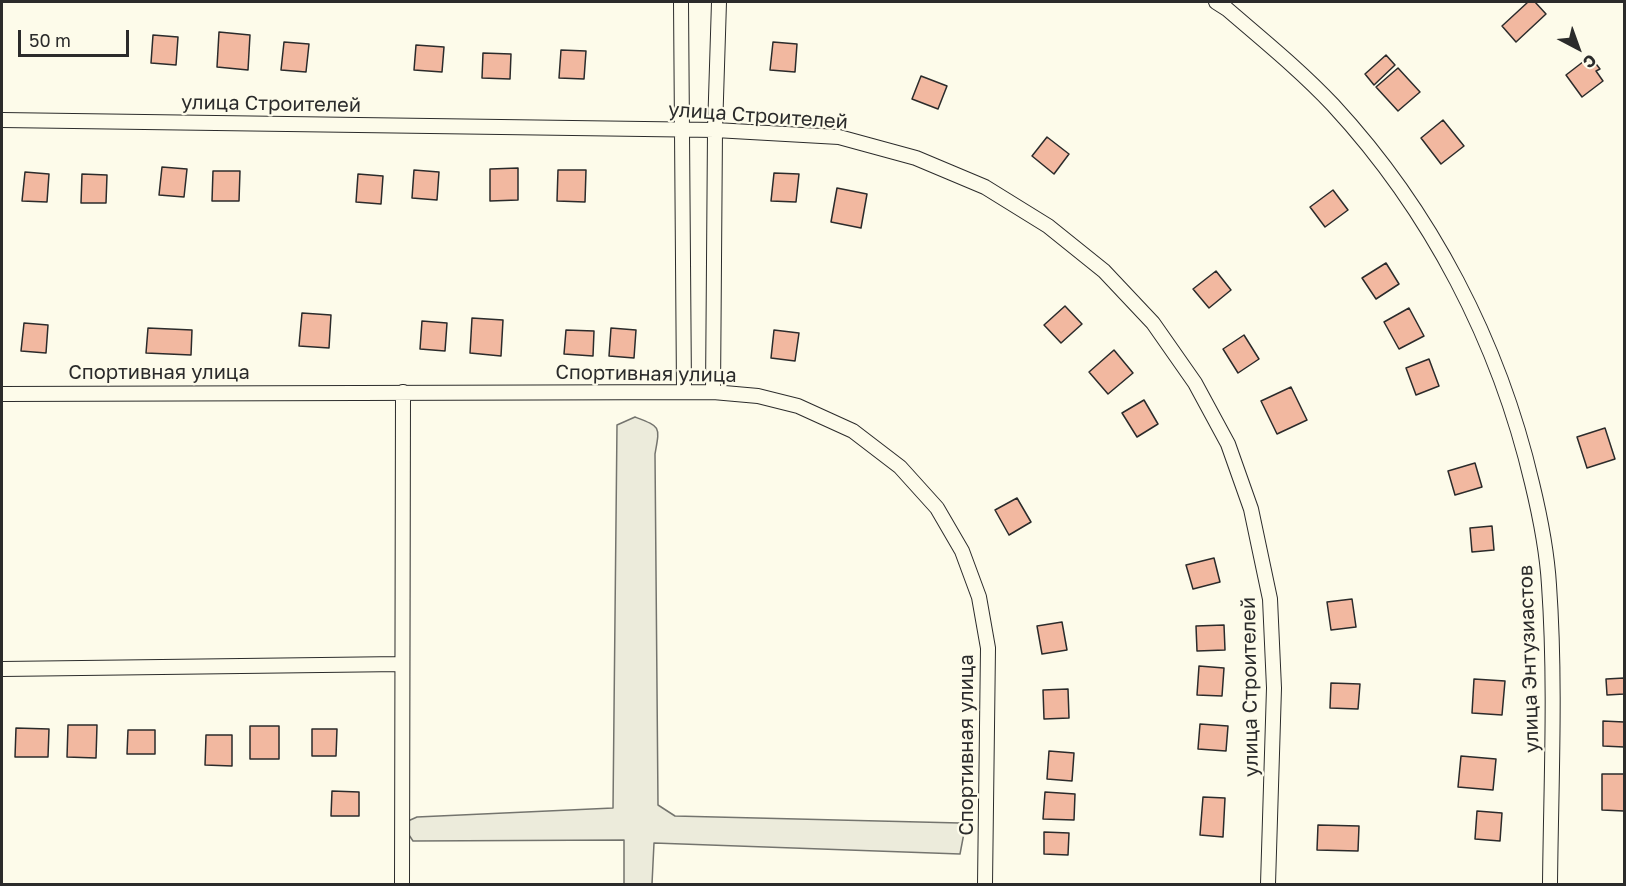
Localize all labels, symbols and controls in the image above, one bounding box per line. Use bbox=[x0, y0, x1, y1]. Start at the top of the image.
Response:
scale bar bbox=[21, 18, 132, 56]
north arrow bbox=[1548, 18, 1608, 78]
text: 50 m bbox=[29, 29, 71, 51]
text: С bbox=[1579, 50, 1601, 73]
street label: улица Строителей bbox=[181, 90, 361, 118]
street label: улица Строителей bbox=[667, 98, 849, 134]
street label: Спортивная улица bbox=[555, 360, 737, 388]
street label: Спортивная улица bbox=[68, 361, 250, 385]
street label: улица Энтузиастов bbox=[1514, 565, 1544, 753]
street label: улица Строителей bbox=[1236, 597, 1264, 777]
street label: Спортивная улица bbox=[955, 654, 979, 836]

